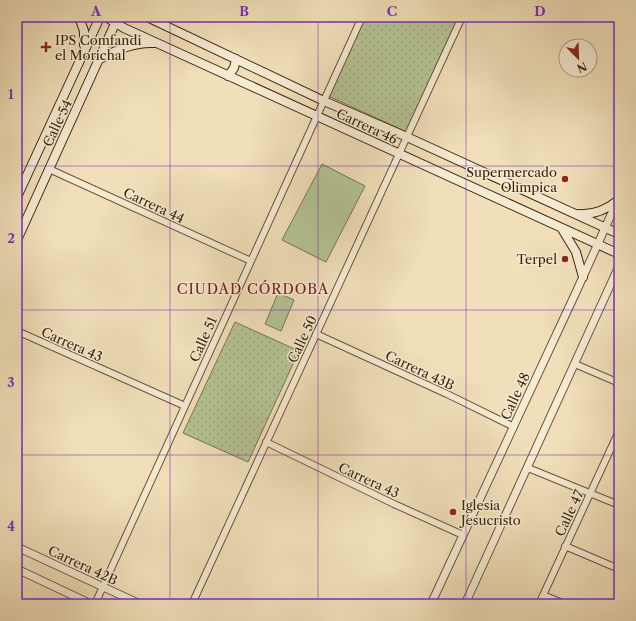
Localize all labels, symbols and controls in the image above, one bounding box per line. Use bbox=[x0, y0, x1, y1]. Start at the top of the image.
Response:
text: A bbox=[90, 3, 102, 19]
text: B bbox=[239, 3, 249, 19]
text: C bbox=[387, 3, 397, 19]
text: D bbox=[534, 3, 546, 19]
place label: IPS Comfandi el Morichal bbox=[55, 32, 141, 63]
north arrow bbox=[558, 38, 598, 78]
marker: IPS Comfandi el Morichal bbox=[40, 41, 52, 53]
text: N bbox=[574, 59, 589, 76]
text: 1 bbox=[8, 86, 14, 102]
street label: Calle 54 bbox=[39, 97, 75, 149]
street label: Carrera 46 bbox=[334, 105, 400, 147]
place label: Supermercado Olimpica bbox=[466, 164, 557, 195]
marker: Supermercado Olimpica bbox=[560, 174, 570, 184]
street label: Carrera 44 bbox=[121, 184, 187, 226]
text: 2 bbox=[7, 230, 15, 246]
place label: Terpel bbox=[517, 251, 557, 267]
marker: Terpel bbox=[560, 254, 570, 264]
district label: CIUDAD CÓRDOBA bbox=[177, 279, 329, 298]
street label: Calle 51 bbox=[186, 313, 220, 364]
street label: Calle 50 bbox=[284, 313, 320, 365]
street label: Carrera 43 bbox=[39, 323, 105, 365]
street label: Carrera 43B bbox=[383, 347, 457, 393]
street label: Calle 48 bbox=[497, 370, 533, 422]
text: 3 bbox=[7, 374, 15, 390]
street label: Carrera 43 bbox=[336, 459, 402, 501]
street label: Calle 47 bbox=[551, 487, 587, 539]
place label: Iglesia Jesucristo bbox=[459, 497, 521, 528]
marker: Iglesia Jesucristo bbox=[448, 507, 458, 517]
text: 4 bbox=[7, 518, 15, 534]
street label: Carrera 42B bbox=[46, 542, 120, 588]

